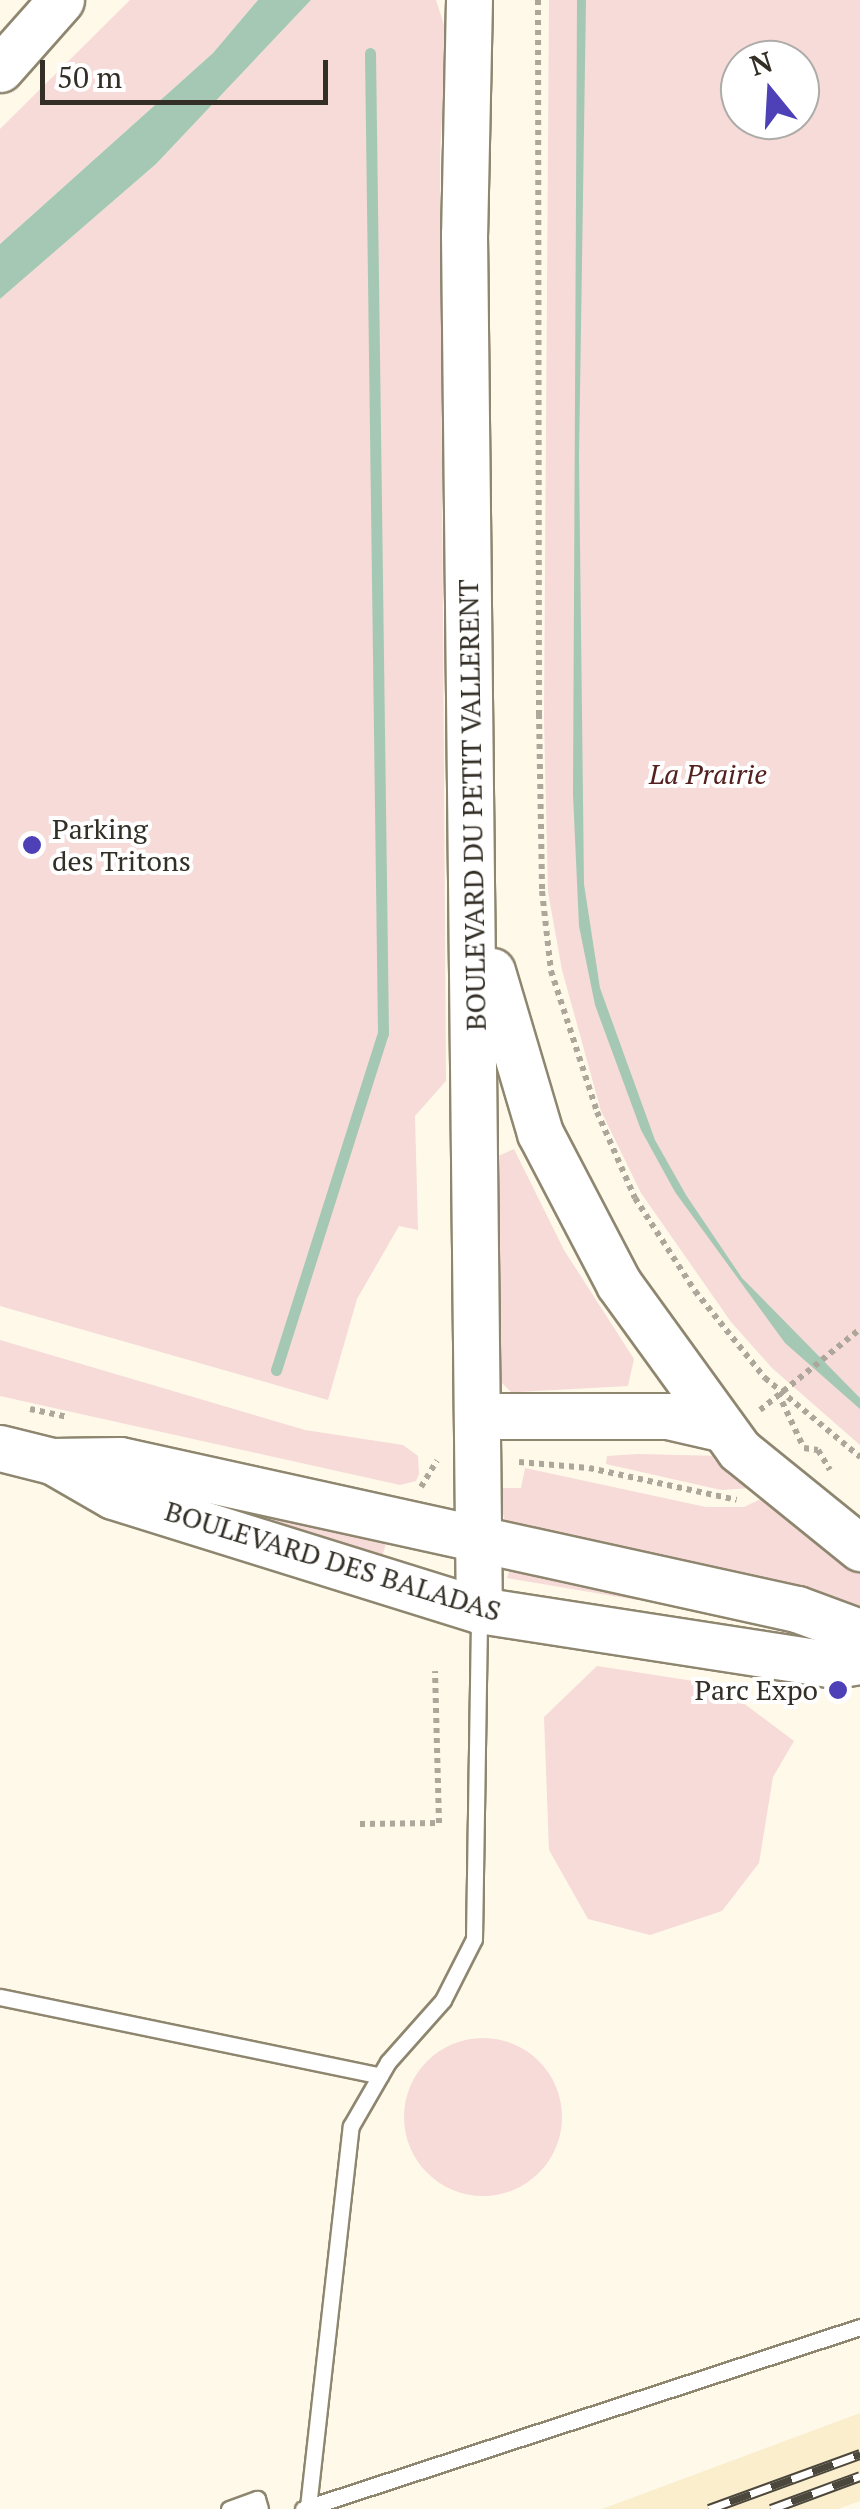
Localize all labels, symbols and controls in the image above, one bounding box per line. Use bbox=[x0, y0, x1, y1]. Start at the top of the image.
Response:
scale bar bbox=[45, 40, 332, 102]
north arrow bbox=[720, 40, 820, 140]
text: N bbox=[745, 42, 777, 84]
text: 50 m bbox=[57, 57, 122, 97]
street label: BOULEVARD DU PETIT VALLERENT bbox=[451, 579, 493, 1031]
park label: La Prairie bbox=[649, 757, 767, 791]
place label: Parking des Tritons bbox=[52, 812, 191, 878]
marker: Parking des Tritons bbox=[21, 834, 43, 856]
street label: BOULEVARD DES BALADAS bbox=[161, 1494, 505, 1628]
place label: Parc Expo bbox=[694, 1673, 818, 1707]
marker: Parc Expo bbox=[827, 1679, 849, 1701]

